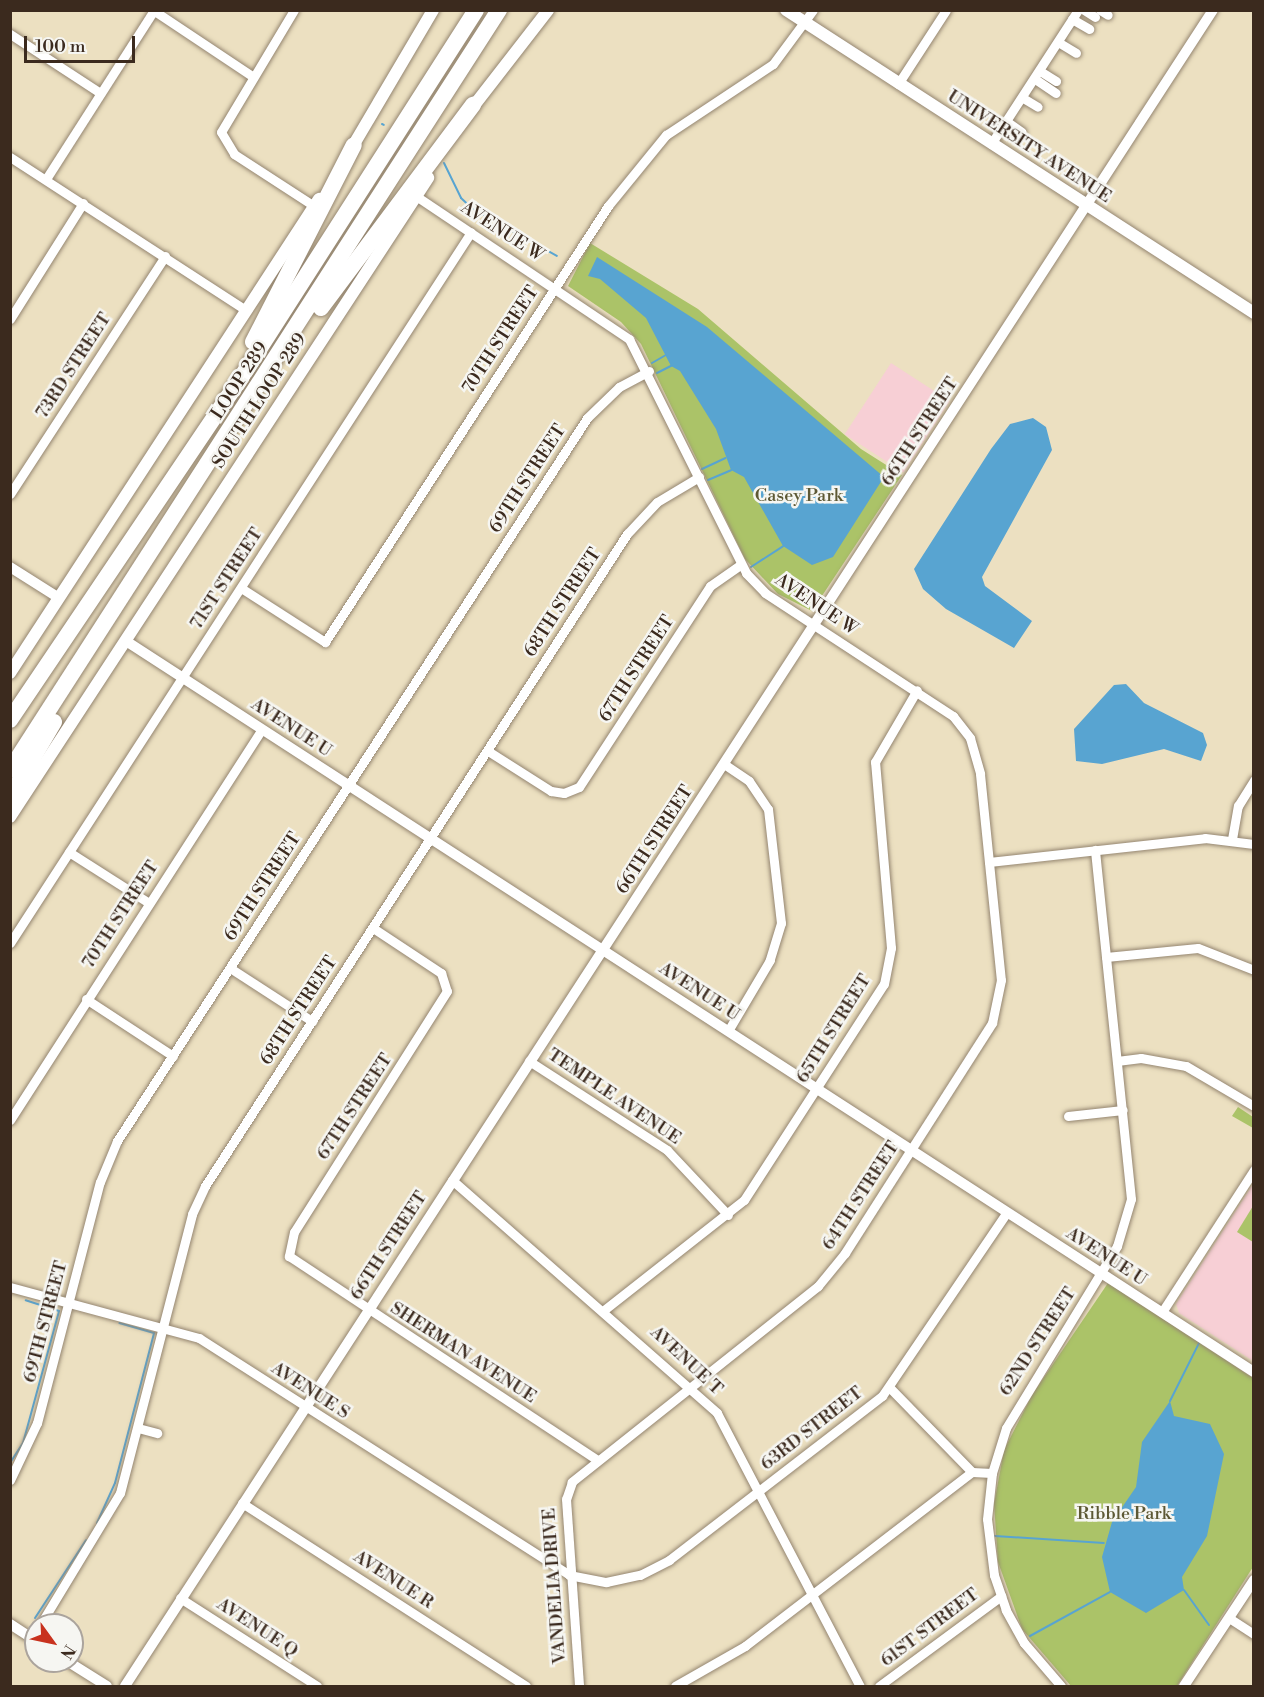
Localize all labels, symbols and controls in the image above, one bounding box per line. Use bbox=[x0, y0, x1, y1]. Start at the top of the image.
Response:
scale bar bbox=[27, 24, 138, 62]
text: 100 m bbox=[35, 35, 86, 58]
street label: UNIVERSITY AVENUE bbox=[943, 86, 1115, 208]
street label: AVENUE W bbox=[456, 197, 548, 267]
street label: 70TH STREET bbox=[458, 282, 544, 398]
street label: 73RD STREET bbox=[32, 309, 116, 423]
street label: SOUTH LOOP 289 bbox=[208, 329, 312, 473]
street label: LOOP 289 bbox=[207, 338, 273, 424]
street label: 66TH STREET bbox=[877, 374, 963, 490]
street label: 69TH STREET bbox=[485, 421, 571, 537]
park label: Casey Park bbox=[755, 485, 843, 507]
street label: 71ST STREET bbox=[186, 524, 268, 634]
street label: 68TH STREET bbox=[520, 545, 606, 661]
street label: AVENUE W bbox=[771, 570, 861, 640]
street label: 67TH STREET bbox=[595, 612, 679, 726]
street label: AVENUE U bbox=[247, 694, 335, 762]
street label: 66TH STREET bbox=[612, 782, 698, 898]
street label: 69TH STREET bbox=[220, 829, 306, 945]
street label: 70TH STREET bbox=[78, 857, 164, 973]
street label: 68TH STREET bbox=[256, 953, 342, 1069]
street label: AVENUE U bbox=[655, 958, 743, 1026]
street label: 65TH STREET bbox=[792, 971, 876, 1087]
street label: TEMPLE AVENUE bbox=[543, 1044, 685, 1150]
street label: 67TH STREET bbox=[313, 1050, 397, 1164]
street label: 64TH STREET bbox=[818, 1138, 904, 1254]
street label: 66TH STREET bbox=[346, 1188, 432, 1304]
street label: AVENUE U bbox=[1062, 1223, 1150, 1291]
street label: 69TH STREET bbox=[19, 1259, 73, 1385]
street label: 62ND STREET bbox=[995, 1284, 1081, 1400]
street label: SHERMAN AVENUE bbox=[386, 1298, 540, 1408]
street label: AVENUE T bbox=[645, 1322, 727, 1400]
street label: AVENUE S bbox=[267, 1358, 353, 1424]
street label: 63RD STREET bbox=[757, 1382, 867, 1476]
park label: Ribble Park bbox=[1077, 1503, 1171, 1525]
street label: VANDELIA DRIVE bbox=[539, 1507, 571, 1665]
street label: AVENUE R bbox=[349, 1546, 437, 1614]
street label: 61ST STREET bbox=[877, 1584, 983, 1672]
street label: AVENUE Q bbox=[212, 1594, 302, 1662]
north arrow bbox=[24, 1613, 84, 1673]
text: N bbox=[56, 1641, 79, 1662]

